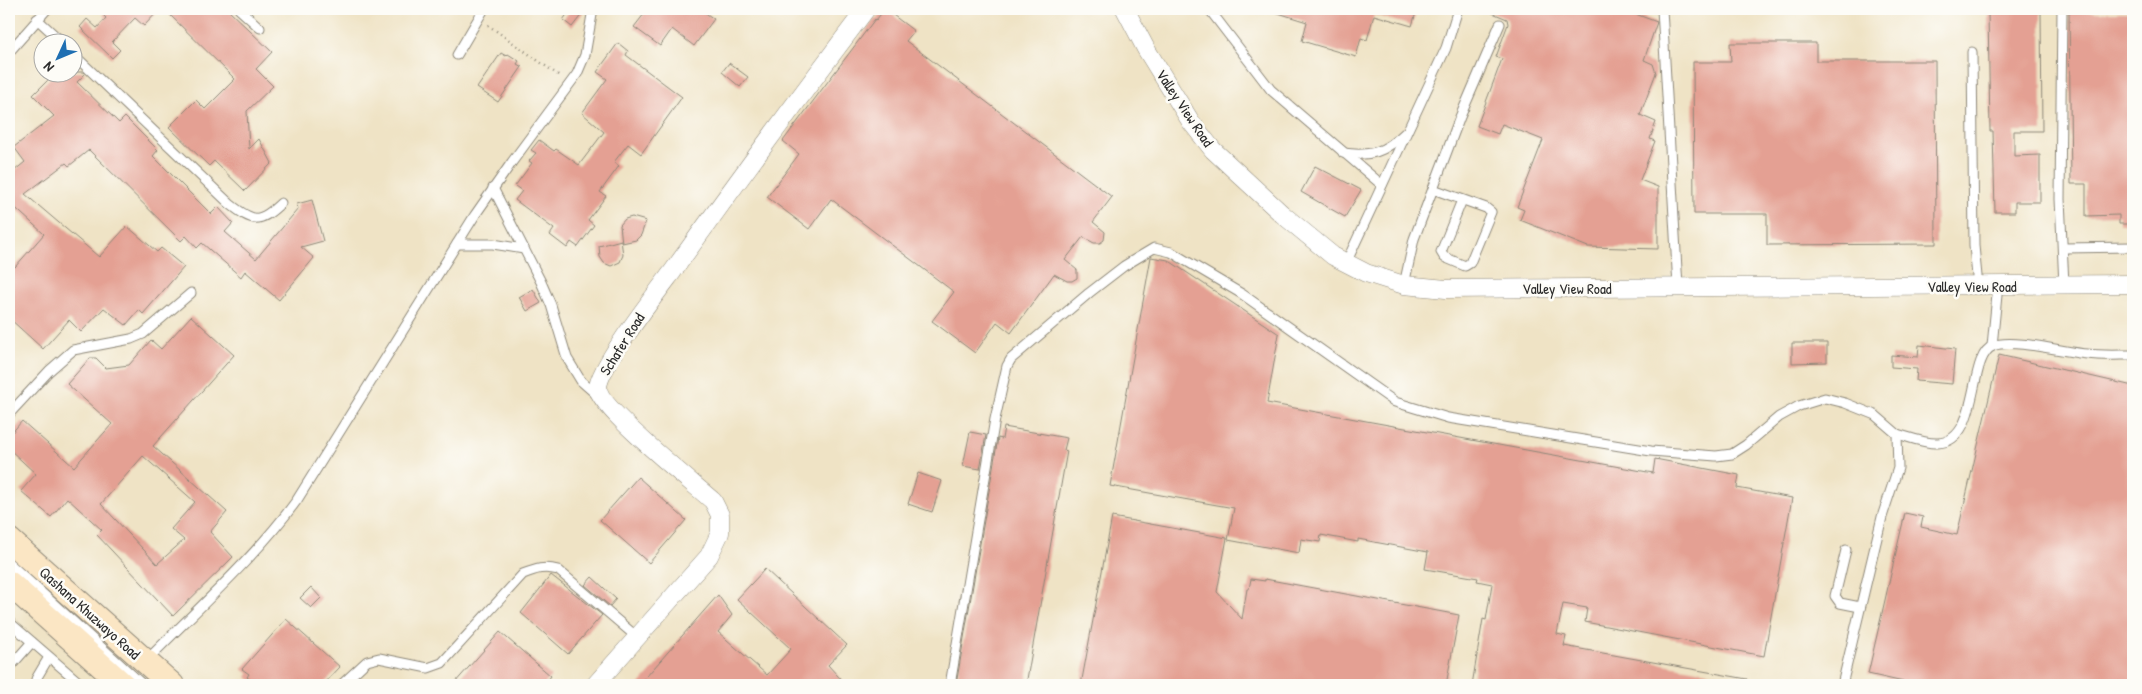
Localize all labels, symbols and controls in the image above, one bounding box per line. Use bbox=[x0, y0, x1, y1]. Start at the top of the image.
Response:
north arrow bbox=[32, 32, 82, 82]
text: N bbox=[38, 58, 58, 77]
street label: Valley View Road bbox=[1151, 65, 1219, 151]
street label: Valley View Road bbox=[1927, 276, 2017, 297]
street label: Valley View Road bbox=[1522, 278, 1612, 299]
street label: Schafer Road bbox=[595, 309, 650, 379]
street label: Qashana Khuzwayo Road bbox=[35, 562, 145, 664]

